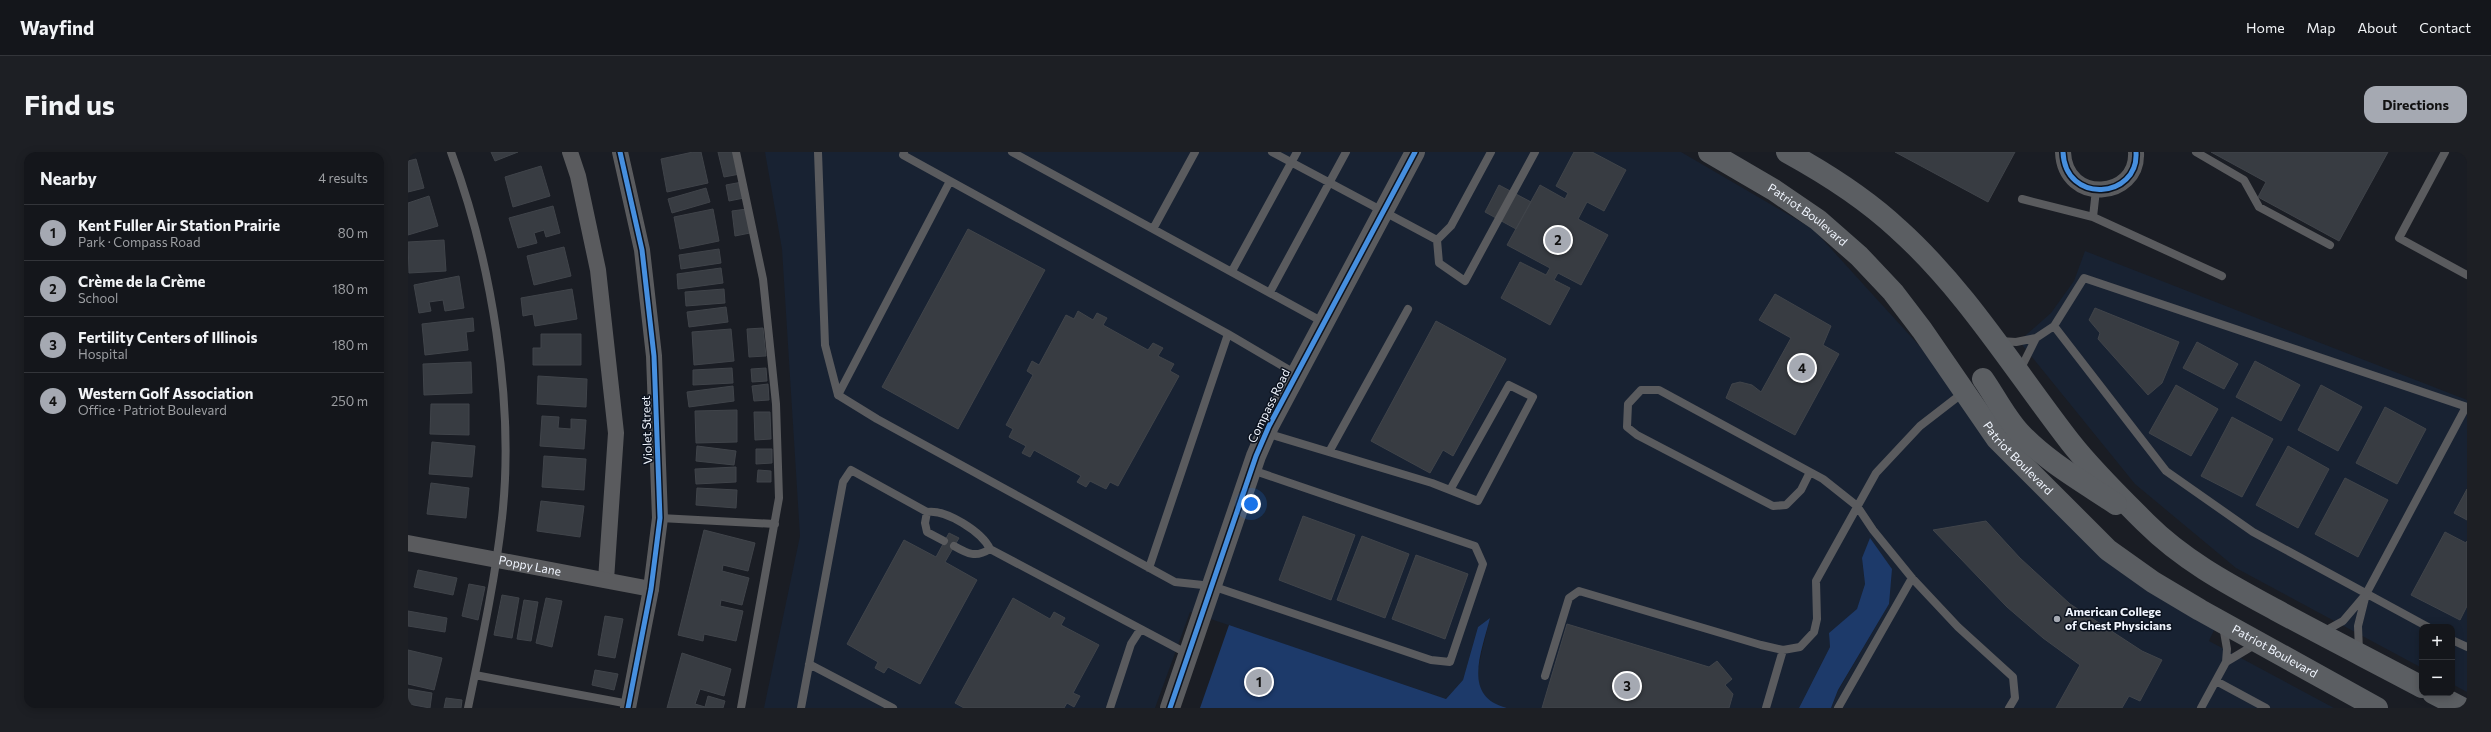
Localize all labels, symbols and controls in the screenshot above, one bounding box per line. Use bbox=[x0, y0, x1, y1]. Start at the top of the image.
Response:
text: Wayfind bbox=[20, 16, 94, 39]
text: Home bbox=[2246, 19, 2285, 36]
text: Map bbox=[2307, 19, 2335, 36]
text: About bbox=[2357, 19, 2397, 36]
text: Contact bbox=[2419, 19, 2471, 36]
button: Directions bbox=[2364, 86, 2467, 123]
text: Find us bbox=[24, 87, 115, 121]
text: Nearby bbox=[40, 168, 97, 189]
text: 4 results bbox=[318, 170, 368, 186]
street label: Patriot Boulevard bbox=[1766, 180, 1851, 248]
text: Kent Fuller Air Station Prairie bbox=[78, 216, 280, 234]
text: 1 bbox=[50, 225, 56, 241]
text: 80 m bbox=[338, 225, 368, 241]
pin: 2 bbox=[1545, 225, 1571, 255]
text: Park · Compass Road bbox=[78, 234, 200, 250]
text: Crème de la Crème bbox=[78, 272, 206, 290]
text: 2 bbox=[49, 281, 57, 297]
text: 180 m bbox=[332, 281, 368, 297]
text: School bbox=[78, 290, 118, 306]
text: Fertility Centers of Illinois bbox=[78, 328, 257, 346]
text: 3 bbox=[49, 337, 57, 353]
text: 180 m bbox=[332, 337, 368, 353]
text: Hospital bbox=[78, 346, 128, 362]
pin: 4 bbox=[1789, 353, 1815, 383]
street label: Compass Road bbox=[1244, 366, 1292, 445]
text: Western Golf Association bbox=[78, 384, 254, 402]
text: 4 bbox=[49, 393, 57, 409]
text: 250 m bbox=[331, 393, 368, 409]
street label: Violet Street bbox=[638, 395, 654, 465]
text: Office · Patriot Boulevard bbox=[78, 402, 227, 418]
street label: Patriot Boulevard bbox=[1981, 418, 2057, 497]
your location bbox=[1241, 494, 1261, 514]
street label: Poppy Lane bbox=[498, 552, 563, 578]
place label: American College of Chest Physicians bbox=[2065, 604, 2172, 632]
marker: American College of Chest Physicians bbox=[2052, 614, 2062, 624]
street label: Patriot Boulevard bbox=[2230, 621, 2320, 680]
map controls bbox=[2419, 624, 2455, 696]
button: + bbox=[2419, 624, 2455, 660]
button: − bbox=[2419, 660, 2455, 696]
pin: 1 bbox=[1246, 667, 1272, 697]
pin: 3 bbox=[1614, 671, 1640, 701]

